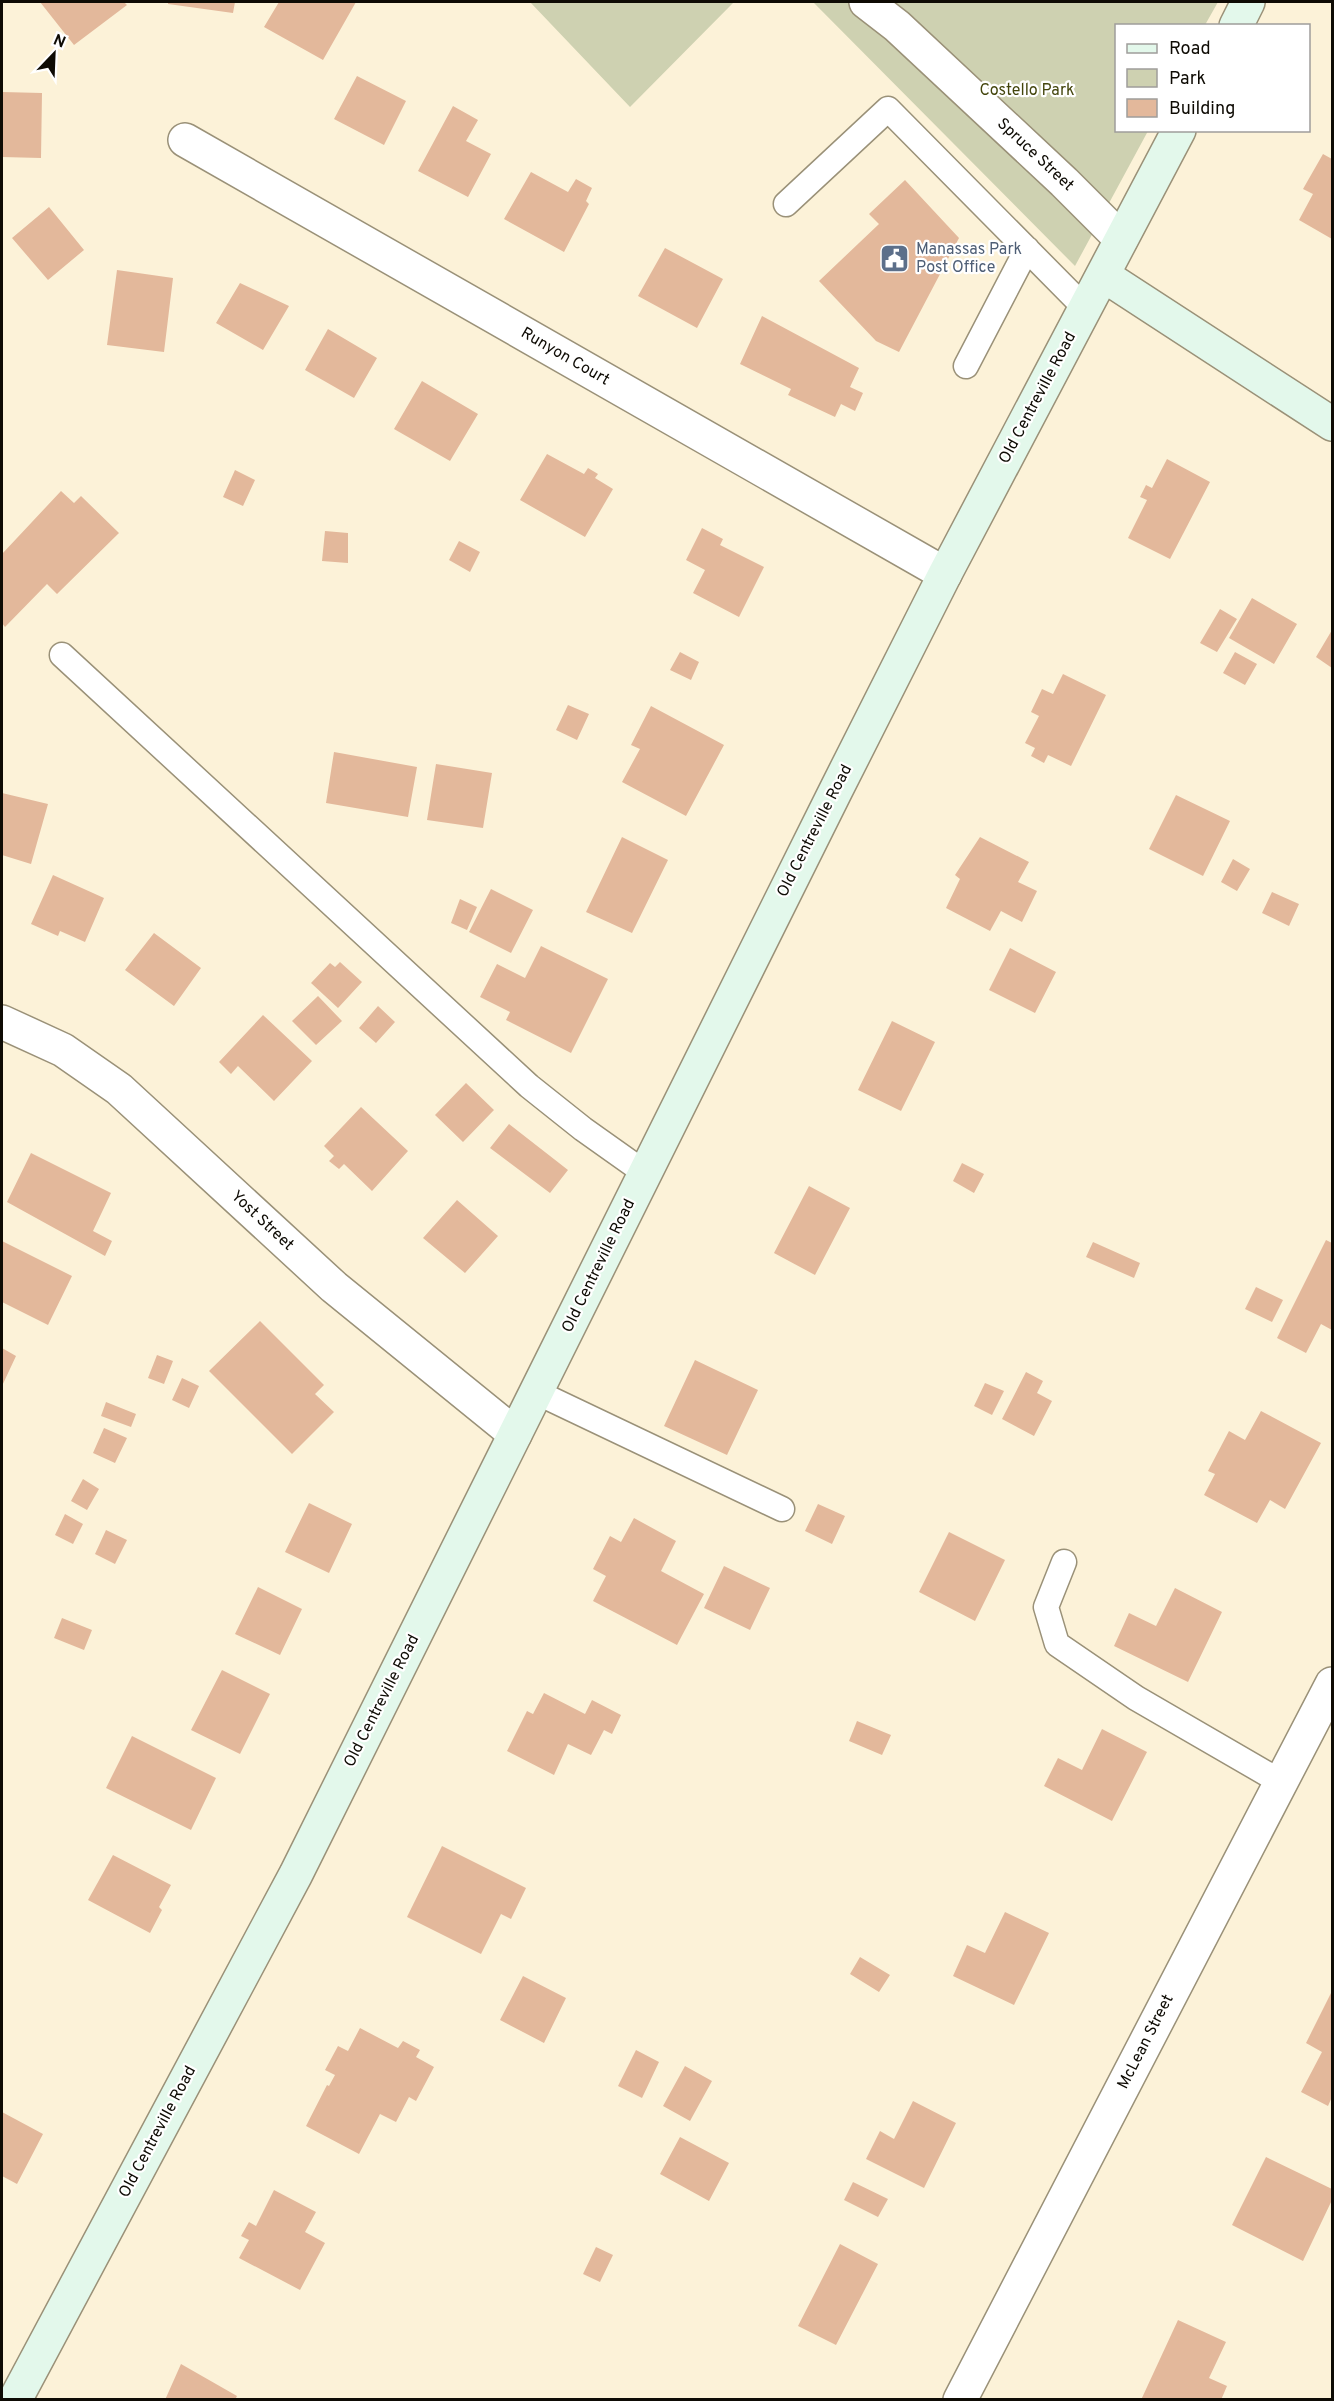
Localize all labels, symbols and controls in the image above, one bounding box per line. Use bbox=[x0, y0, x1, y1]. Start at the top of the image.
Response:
north arrow bbox=[24, 24, 84, 84]
legend bbox=[1115, 24, 1310, 132]
text: N bbox=[50, 31, 68, 53]
text: Road bbox=[1169, 38, 1211, 61]
text: Park bbox=[1169, 68, 1206, 91]
park label: Costello Park bbox=[979, 81, 1075, 101]
text: Building bbox=[1169, 98, 1235, 121]
street label: Spruce Street bbox=[992, 114, 1078, 196]
place label: Manassas Park Post Office bbox=[916, 240, 1022, 278]
public building icon: Manassas Park Post Office bbox=[879, 243, 911, 275]
street label: Runyon Court bbox=[517, 323, 613, 391]
street label: Old Centreville Road bbox=[995, 329, 1081, 467]
street label: Old Centreville Road bbox=[773, 761, 857, 901]
street label: Yost Street bbox=[226, 1187, 298, 1255]
street label: Old Centreville Road bbox=[558, 1196, 640, 1336]
street label: Old Centreville Road bbox=[340, 1631, 424, 1771]
street label: McLean Street bbox=[1114, 1991, 1178, 2093]
street label: Old Centreville Road bbox=[115, 2063, 201, 2201]

